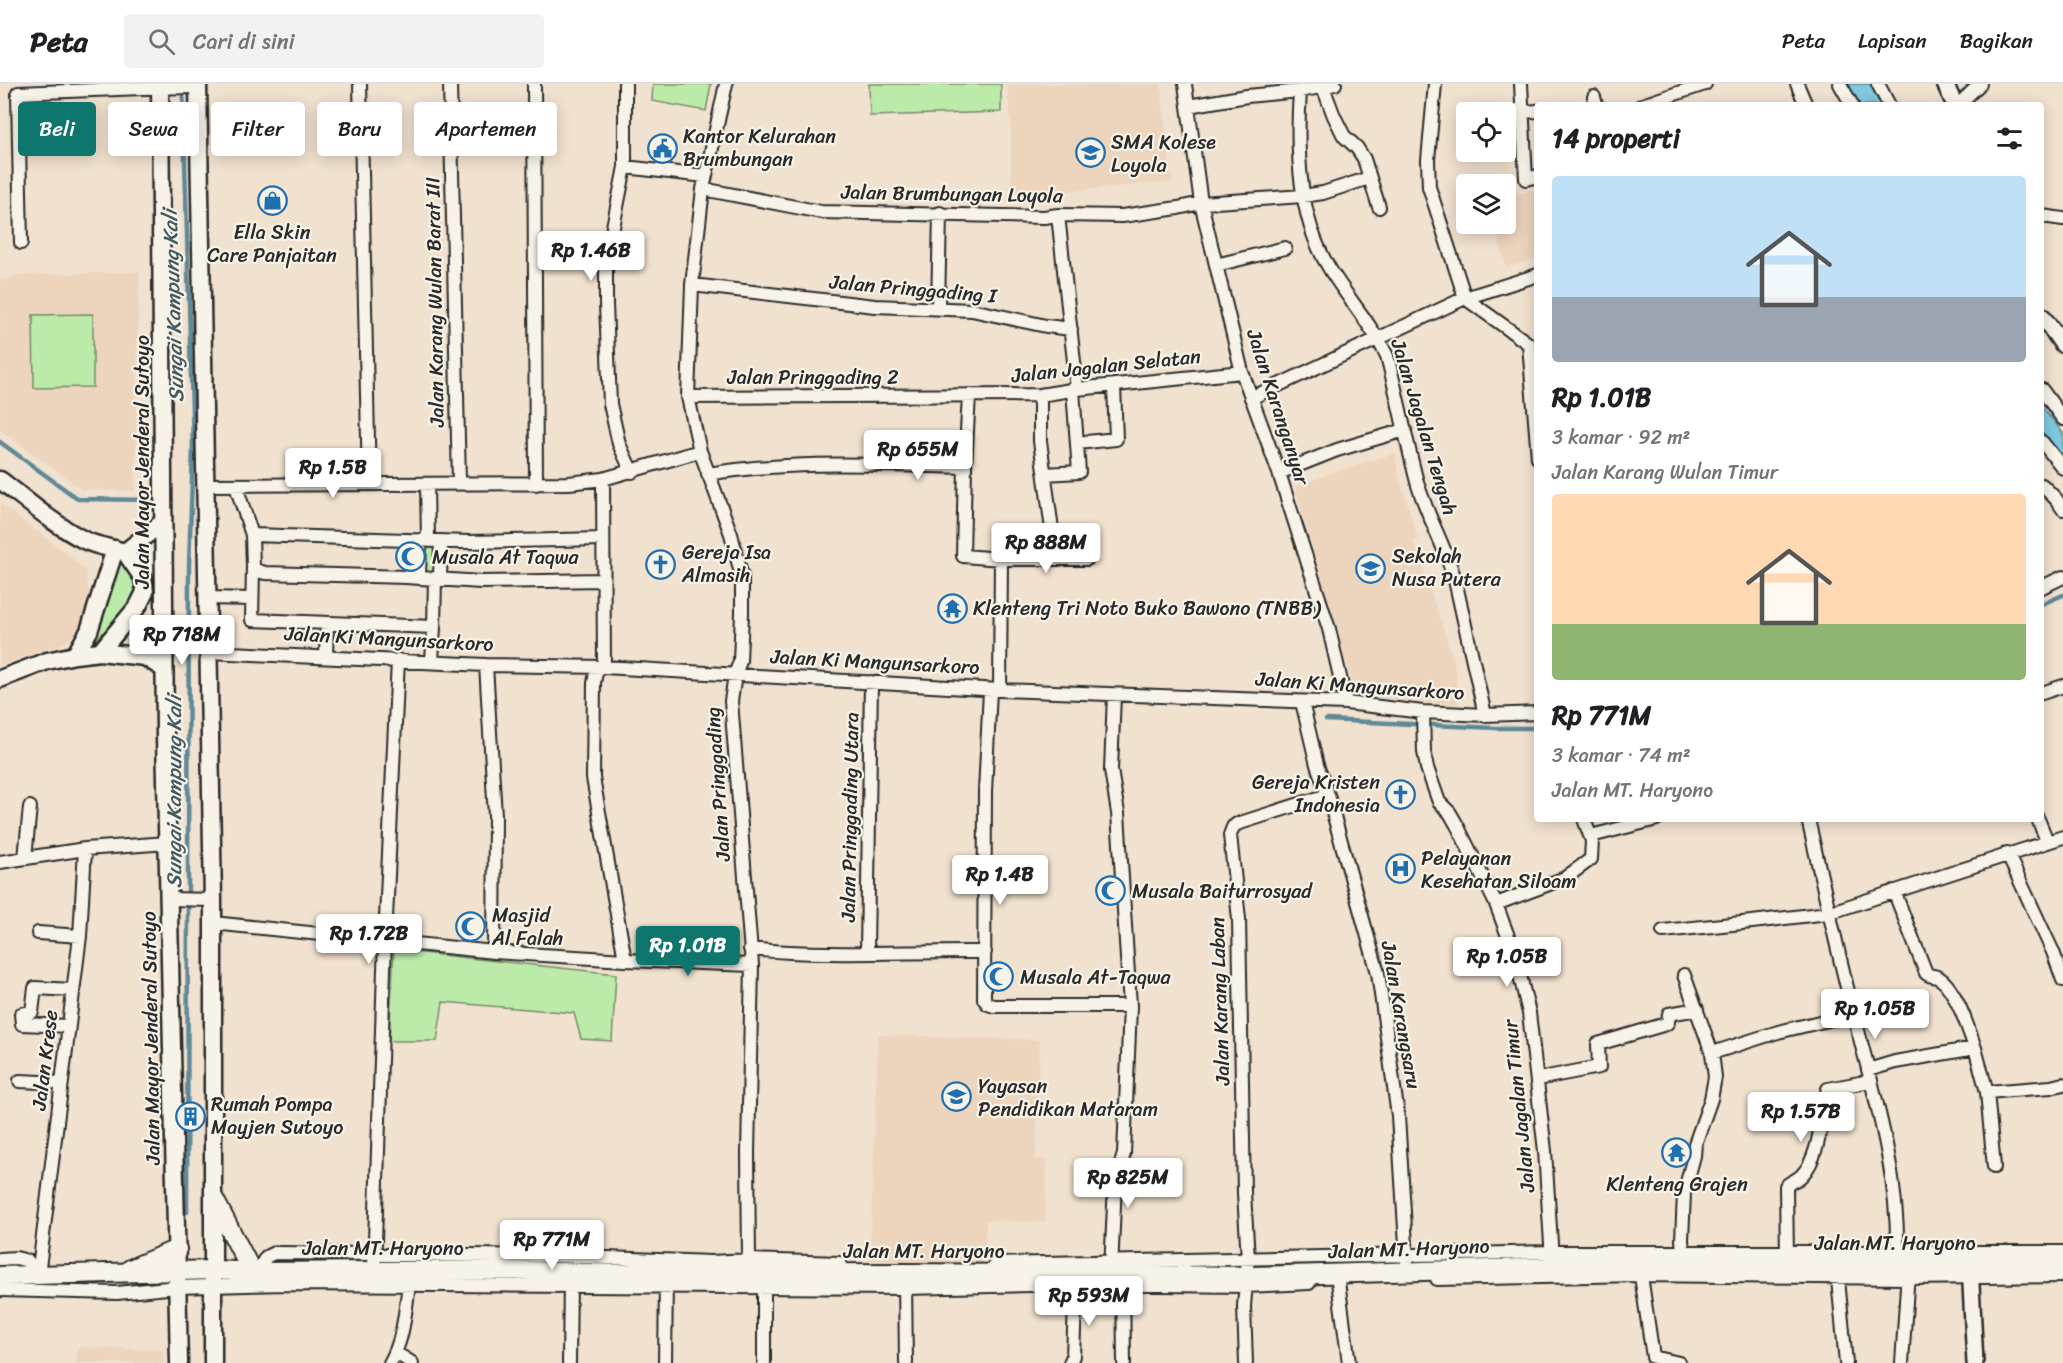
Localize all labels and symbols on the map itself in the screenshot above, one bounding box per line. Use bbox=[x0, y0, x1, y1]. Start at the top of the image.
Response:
place label: Kantor Kelurahan Brumbungan bbox=[683, 119, 836, 177]
place label: SMA Kolese Loyola bbox=[1111, 125, 1216, 183]
public building icon: Kantor Kelurahan Brumbungan bbox=[646, 132, 678, 164]
school or university icon: SMA Kolese Loyola bbox=[1074, 137, 1106, 169]
street label: Jalan Brumbungan Loyola bbox=[840, 175, 1064, 213]
street label: Jalan Karang Wulan Barat III bbox=[415, 177, 455, 428]
shop icon: Ella Skin Care Panjaitan bbox=[256, 185, 288, 217]
water label: Sungai Kampung Kali bbox=[151, 205, 195, 403]
place label: Ella Skin Care Panjaitan bbox=[207, 215, 337, 273]
pin: Rp 1.46B bbox=[529, 231, 653, 282]
street label: Jalan Pringgading I bbox=[827, 264, 999, 314]
street label: Jalan Karanganyar bbox=[1236, 324, 1320, 491]
street label: Jalan Jagalan Tengah bbox=[1380, 333, 1467, 520]
street label: Jalan Mayor Jenderal Sutoyo bbox=[125, 335, 160, 590]
street label: Jalan Jagalan Selatan bbox=[1009, 339, 1202, 393]
street label: Jalan Pringgading 2 bbox=[726, 360, 899, 395]
pin: Rp 655M bbox=[863, 430, 973, 481]
pin: Rp 1.5B bbox=[278, 448, 388, 499]
pin: Rp 888M bbox=[991, 523, 1101, 574]
place label: Gereja Isa Almasih bbox=[681, 535, 771, 593]
place label: Sekolah Nusa Putera bbox=[1392, 539, 1502, 597]
place label: Musala At Taqwa bbox=[432, 540, 580, 575]
mosque icon: Musala At Taqwa bbox=[395, 541, 427, 573]
church icon: Gereja Isa Almasih bbox=[645, 548, 677, 580]
school or university icon: Sekolah Nusa Putera bbox=[1355, 552, 1387, 584]
place label: Klenteng Tri Noto Buko Bawono (TNBB) bbox=[973, 591, 1321, 626]
temple icon: Klenteng Tri Noto Buko Bawono (TNBB) bbox=[936, 592, 968, 624]
pin: Rp 718M bbox=[127, 615, 237, 666]
street label: Jalan Ki Mangunsarkoro bbox=[283, 616, 494, 662]
street label: Jalan Ki Mangunsarkoro bbox=[769, 639, 980, 685]
street label: Jalan Ki Mangunsarkoro bbox=[1253, 661, 1466, 711]
water label: Sungai Kampung Kali bbox=[155, 692, 193, 888]
street label: Jalan Pringgading bbox=[695, 706, 741, 863]
street label: Jalan Pringgading Utara bbox=[831, 712, 869, 923]
place label: Gereja Kristen Indonesia bbox=[1252, 765, 1380, 823]
church icon: Gereja Kristen Indonesia bbox=[1385, 778, 1417, 810]
place label: Pelayanan Kesehatan Siloam bbox=[1421, 841, 1577, 899]
hospital icon: Pelayanan Kesehatan Siloam bbox=[1384, 853, 1416, 885]
pin: Rp 1.4B bbox=[945, 855, 1055, 906]
place label: Musala Baiturrosyad bbox=[1132, 874, 1313, 909]
mosque icon: Musala Baiturrosyad bbox=[1095, 875, 1127, 907]
place label: Masjid Al Falah bbox=[491, 898, 563, 956]
mosque icon: Masjid Al Falah bbox=[455, 910, 487, 942]
street label: Jalan Mayor Jenderal Sutoyo bbox=[131, 911, 171, 1166]
pin: Rp 1.72B bbox=[307, 914, 431, 965]
street label: Jalan Karang Laban bbox=[1200, 916, 1240, 1087]
pin: Rp 1.01B bbox=[626, 926, 750, 977]
street label: Jalan Karangsaru bbox=[1371, 937, 1431, 1092]
pin: Rp 1.05B bbox=[1445, 937, 1569, 988]
place label: Musala At-Taqwa bbox=[1020, 960, 1172, 995]
mosque icon: Musala At-Taqwa bbox=[983, 961, 1015, 993]
pin: Rp 1.05B bbox=[1813, 989, 1937, 1040]
street label: Jalan Krese bbox=[21, 1008, 69, 1113]
street label: Jalan Jagalan Timur bbox=[1492, 1016, 1546, 1195]
place label: Yayasan Pendidikan Mataram bbox=[978, 1069, 1158, 1127]
school or university icon: Yayasan Pendidikan Mataram bbox=[941, 1081, 973, 1113]
place label: Rumah Pompa Mayjen Sutoyo bbox=[211, 1087, 343, 1145]
pin: Rp 1.57B bbox=[1739, 1092, 1863, 1143]
building icon: Rumah Pompa Mayjen Sutoyo bbox=[174, 1100, 206, 1132]
temple icon: Klenteng Grajen bbox=[1661, 1137, 1693, 1169]
pin: Rp 825M bbox=[1073, 1158, 1183, 1209]
place label: Klenteng Grajen bbox=[1606, 1167, 1748, 1202]
pin: Rp 771M bbox=[497, 1220, 607, 1271]
street label: Jalan MT. Haryono bbox=[1813, 1226, 1976, 1261]
street label: Jalan MT. Haryono bbox=[1327, 1229, 1490, 1269]
street label: Jalan MT. Haryono bbox=[301, 1231, 464, 1266]
street label: Jalan MT. Haryono bbox=[842, 1234, 1005, 1269]
pin: Rp 593M bbox=[1034, 1276, 1144, 1327]

